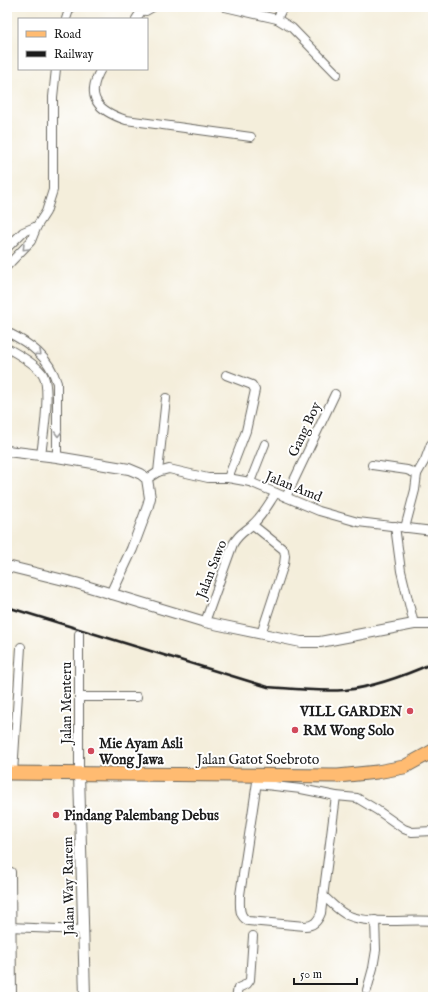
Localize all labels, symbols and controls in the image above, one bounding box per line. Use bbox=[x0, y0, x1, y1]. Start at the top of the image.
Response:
legend bbox=[18, 18, 148, 70]
text: Road bbox=[54, 27, 82, 42]
text: Railway bbox=[54, 47, 93, 62]
one-way arrow bbox=[22, 243, 30, 251]
one-way arrow bbox=[34, 349, 42, 356]
street label: Gang Boy bbox=[284, 399, 326, 460]
one-way arrow bbox=[54, 431, 62, 437]
street label: Jalan Amd bbox=[261, 467, 325, 507]
street label: Jalan Sawo bbox=[192, 537, 232, 603]
street label: Jalan Menteru bbox=[58, 662, 76, 746]
place label: VILL GARDEN bbox=[299, 703, 402, 721]
marker: VILL GARDEN bbox=[405, 706, 415, 716]
place label: RM Wong Solo bbox=[303, 722, 394, 740]
marker: RM Wong Solo bbox=[290, 725, 300, 735]
place label: Mie Ayam Asli Wong Jawa bbox=[98, 735, 183, 769]
marker: Mie Ayam Asli Wong Jawa bbox=[86, 746, 96, 756]
street label: Jalan Gatot Soebroto bbox=[195, 751, 320, 769]
place label: Pindang Palembang Debus bbox=[64, 807, 219, 825]
marker: Pindang Palembang Debus bbox=[51, 810, 61, 820]
street label: Jalan Way Rarem bbox=[59, 836, 79, 938]
scale bar bbox=[294, 960, 357, 986]
text: 50 m bbox=[300, 967, 322, 982]

